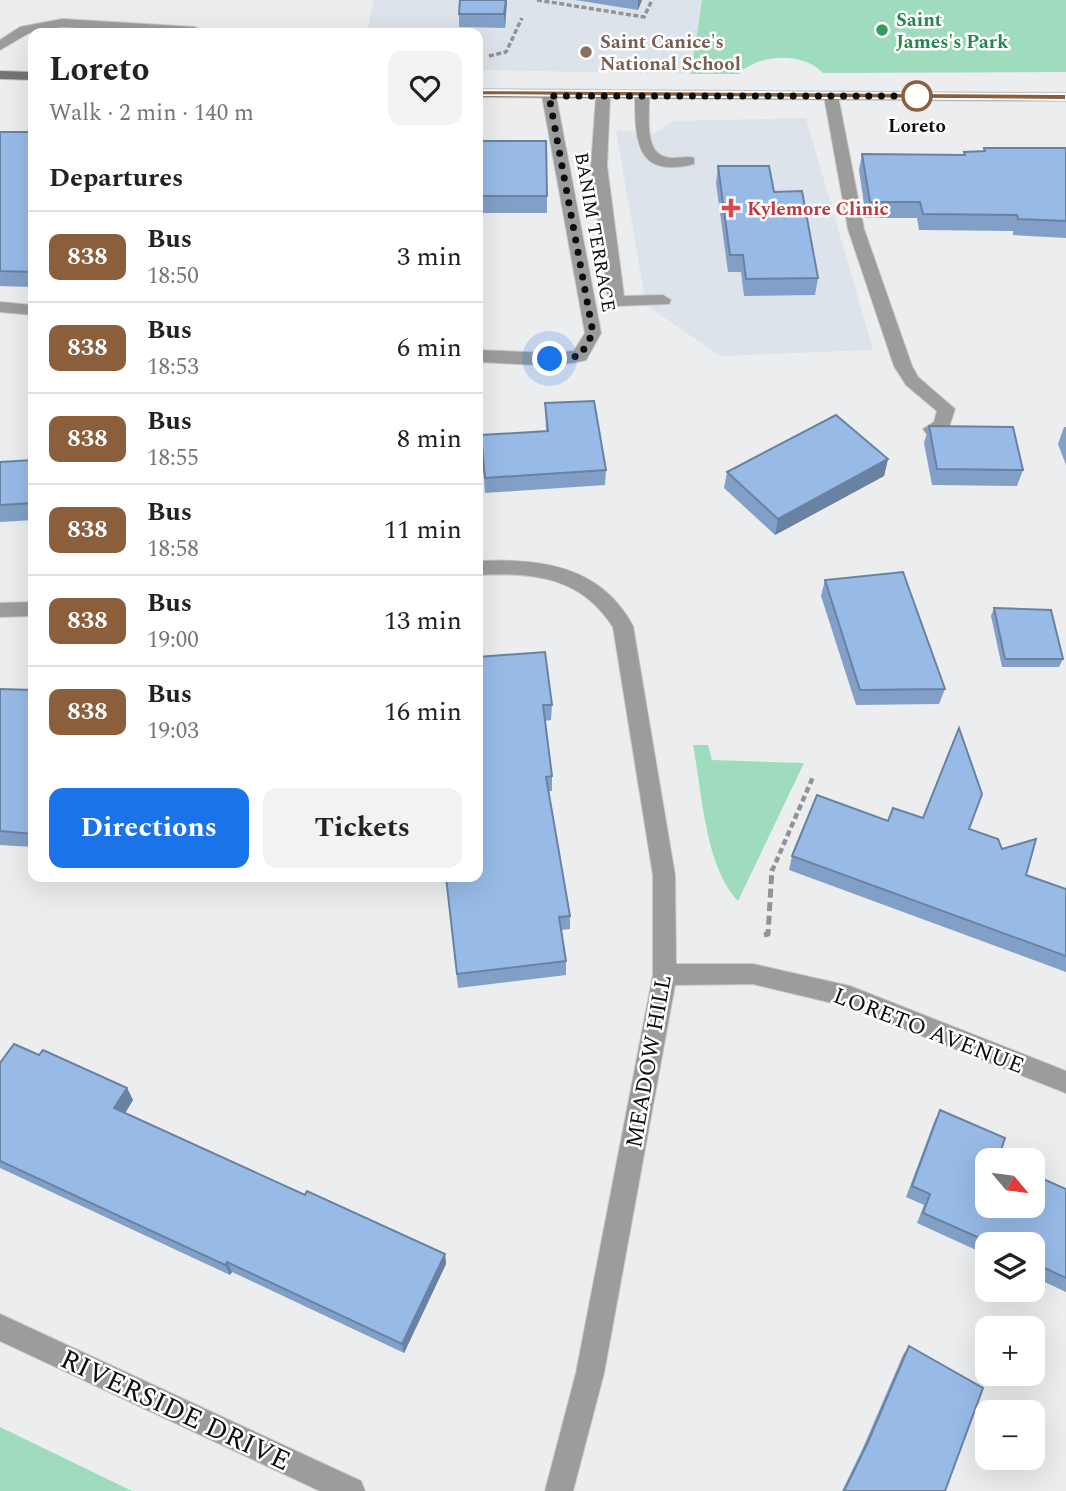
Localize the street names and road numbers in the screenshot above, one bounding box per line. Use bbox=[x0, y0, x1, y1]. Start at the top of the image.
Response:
street label: BANIM TERRACE bbox=[566, 150, 623, 315]
street label: MEADOW HILL bbox=[617, 972, 682, 1151]
street label: LORETO AVENUE bbox=[828, 979, 1029, 1084]
street label: RIVERSIDE DRIVE bbox=[53, 1338, 298, 1483]

